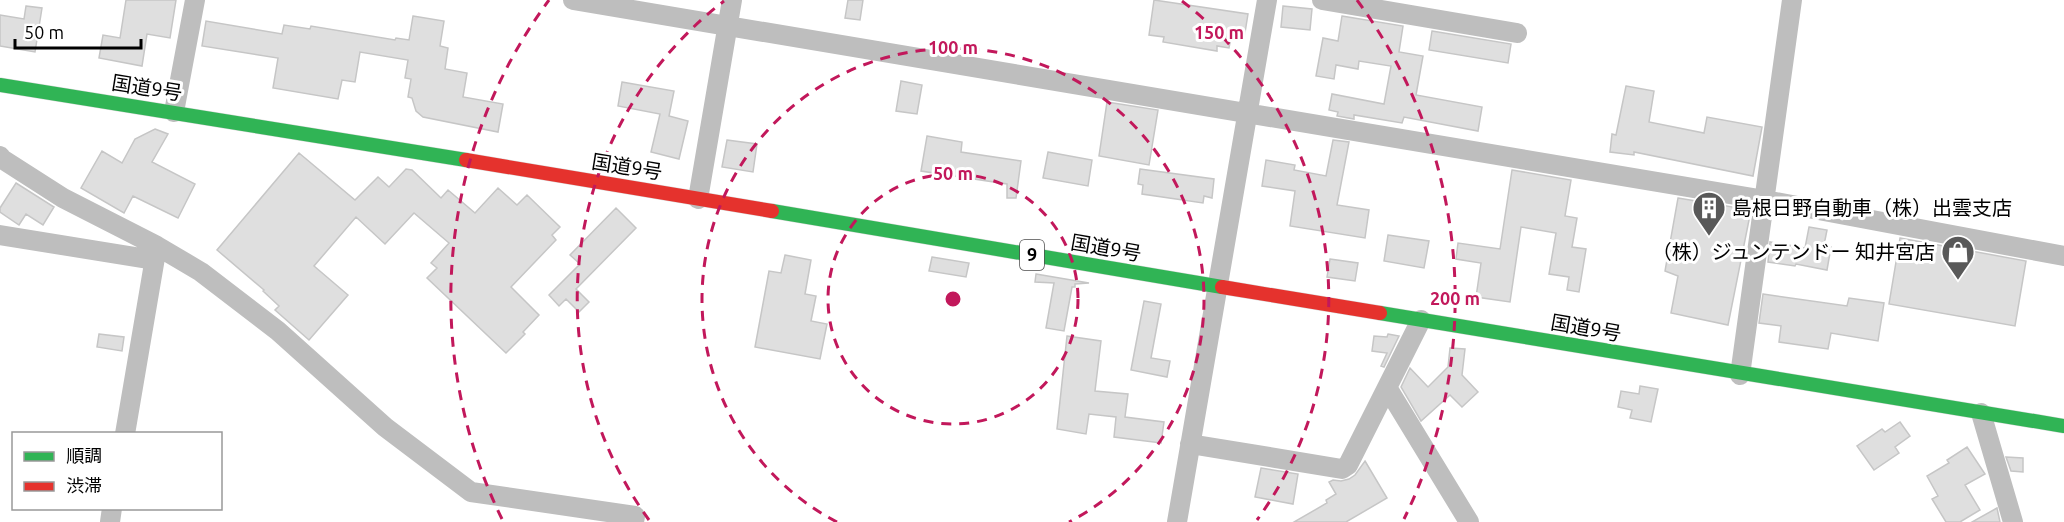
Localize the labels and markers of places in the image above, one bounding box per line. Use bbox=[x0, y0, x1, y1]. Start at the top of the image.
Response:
building icon: 島根日野自動車（株）出雲支店 bbox=[1691, 190, 1727, 237]
place label: 島根日野自動車（株）出雲支店 bbox=[1732, 196, 2012, 219]
shop icon: （株）ジュンテンドー 知井宮店 bbox=[1940, 234, 1976, 281]
place label: （株）ジュンテンドー 知井宮店 bbox=[1652, 240, 1935, 263]
centre of rings bbox=[943, 289, 963, 309]

